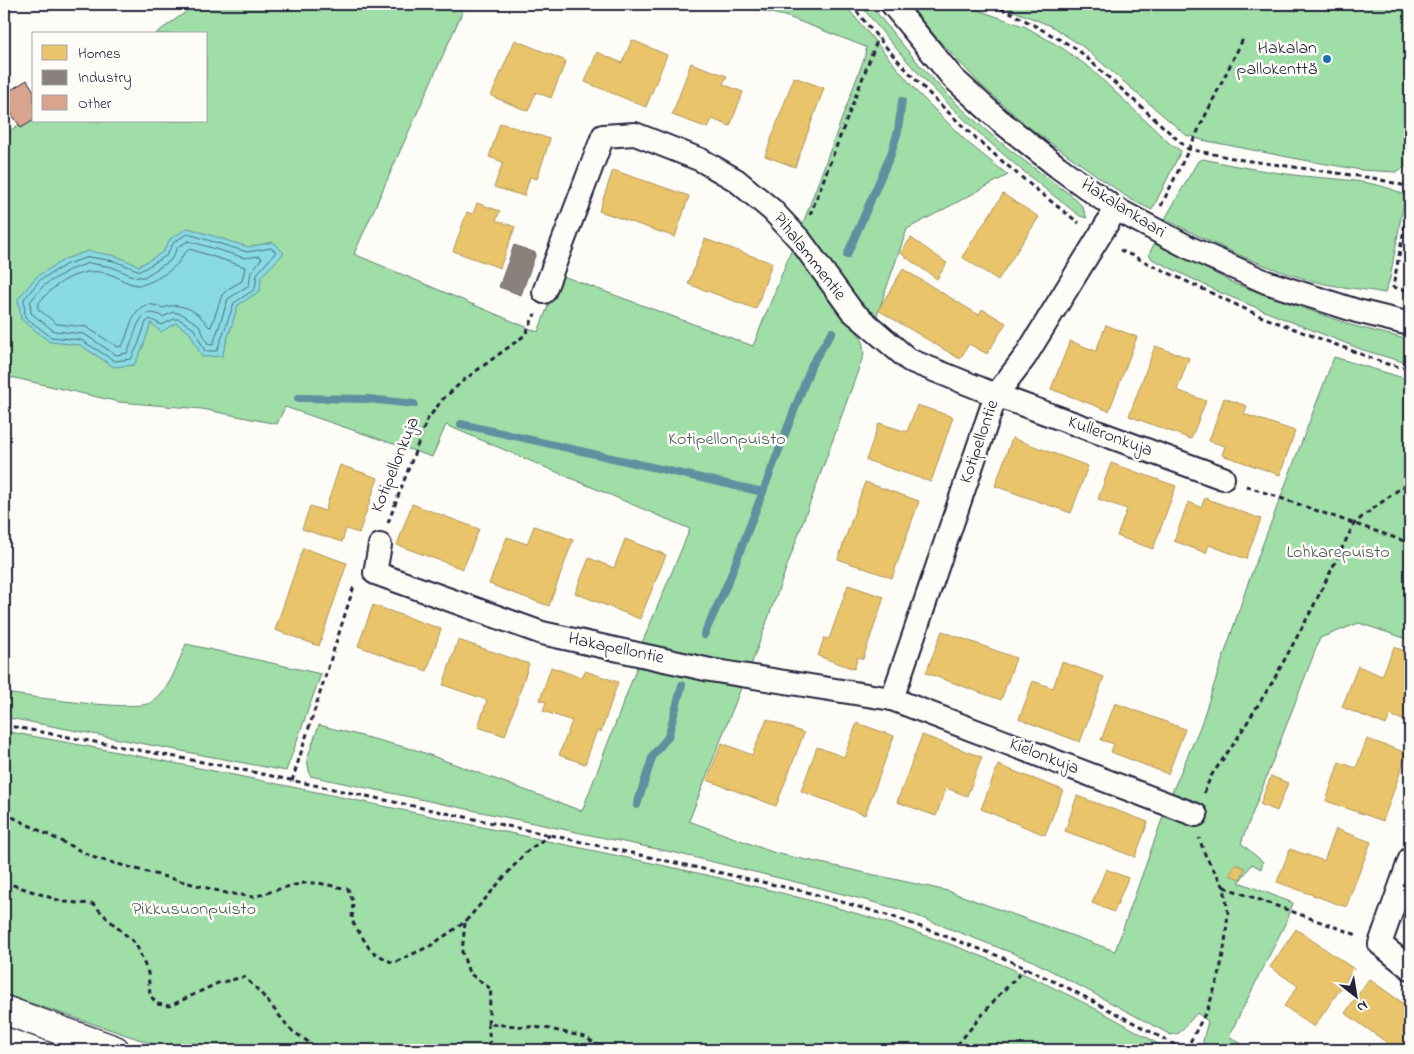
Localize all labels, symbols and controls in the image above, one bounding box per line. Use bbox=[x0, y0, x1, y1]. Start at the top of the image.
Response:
legend bbox=[32, 32, 208, 122]
place label: Hakalan pallokenttä bbox=[1237, 36, 1317, 83]
text: Homes bbox=[78, 43, 121, 65]
marker: Hakalan pallokenttä bbox=[1321, 53, 1333, 65]
text: Industry bbox=[78, 67, 132, 90]
text: Other bbox=[78, 93, 112, 115]
street label: Hakalankaari bbox=[1076, 173, 1170, 245]
street label: Pihalammentie bbox=[766, 207, 852, 307]
street label: Kotipellontie bbox=[954, 396, 1007, 487]
street label: Kulleronkuja bbox=[1064, 410, 1156, 464]
street label: Kotipellonkuja bbox=[365, 413, 427, 517]
park label: Kotipellonpuisto bbox=[668, 427, 786, 453]
park label: Lohkarepuisto bbox=[1286, 540, 1390, 566]
street label: Hakapellontie bbox=[566, 626, 667, 672]
street label: Kielonkuja bbox=[1005, 732, 1083, 782]
park label: Pikkusuonpuisto bbox=[132, 897, 256, 923]
north arrow bbox=[1332, 972, 1382, 1022]
text: N bbox=[1352, 994, 1371, 1017]

